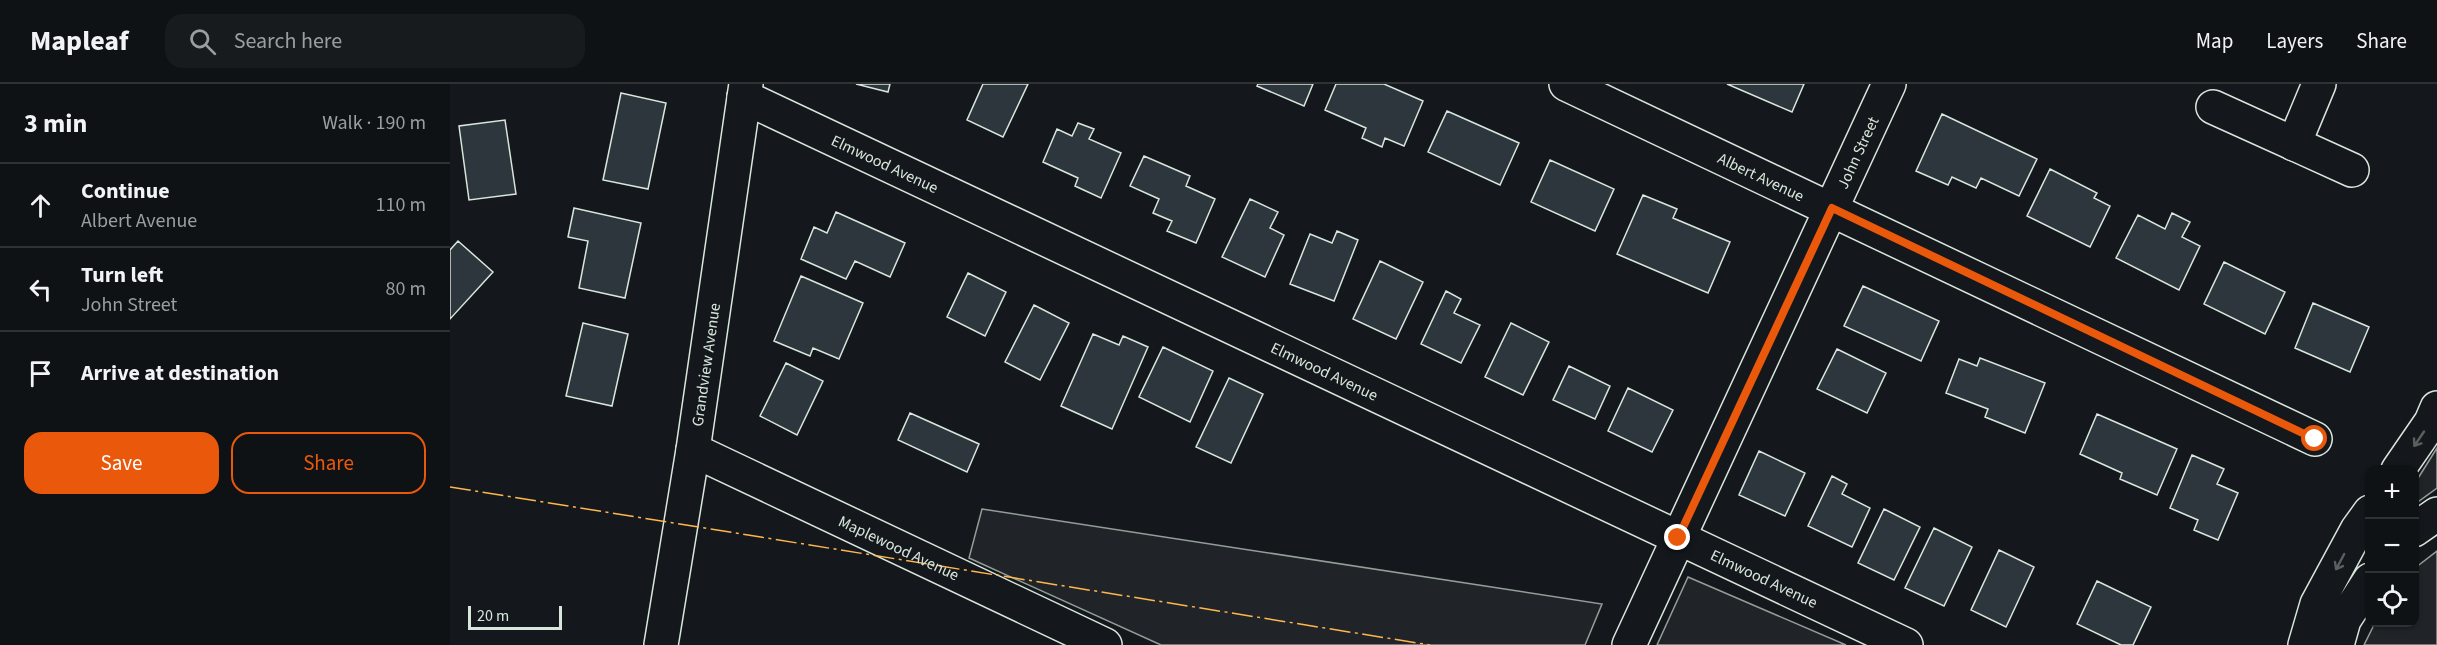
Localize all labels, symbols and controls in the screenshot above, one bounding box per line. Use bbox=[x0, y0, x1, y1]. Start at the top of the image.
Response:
search box bbox=[165, 14, 585, 68]
text: Mapleaf bbox=[30, 21, 129, 61]
icon: search bbox=[186, 25, 219, 58]
text: Search here bbox=[234, 25, 342, 57]
text: Map bbox=[2196, 26, 2233, 56]
text: Layers bbox=[2266, 26, 2323, 56]
text: Share bbox=[2356, 26, 2407, 56]
text: 3 min bbox=[24, 105, 87, 142]
text: Walk · 190 m bbox=[322, 109, 426, 137]
street label: John Street bbox=[1832, 113, 1885, 192]
street label: Elmwood Avenue bbox=[827, 130, 942, 199]
street label: Albert Avenue bbox=[1714, 148, 1808, 207]
text: Continue bbox=[81, 175, 170, 207]
icon: ahead bbox=[24, 189, 57, 222]
text: 110 m bbox=[376, 191, 426, 219]
text: Albert Avenue bbox=[81, 207, 197, 235]
text: Turn left bbox=[81, 259, 163, 291]
icon: left bbox=[24, 273, 57, 306]
text: 80 m bbox=[386, 275, 426, 303]
text: John Street bbox=[81, 291, 177, 319]
street label: Grandview Avenue bbox=[687, 301, 726, 428]
street label: Elmwood Avenue bbox=[1267, 337, 1381, 406]
icon: arrive bbox=[24, 357, 57, 390]
text: Arrive at destination bbox=[81, 357, 279, 389]
route start bbox=[2301, 425, 2327, 451]
one-way arrow bbox=[2413, 431, 2425, 447]
button: Save bbox=[24, 432, 219, 494]
button: Share bbox=[231, 432, 426, 494]
map controls bbox=[2365, 465, 2419, 627]
button: + bbox=[2365, 465, 2419, 519]
street label: Maplewood Avenue bbox=[835, 510, 963, 586]
button: − bbox=[2365, 519, 2419, 573]
route end bbox=[1664, 524, 1690, 550]
street label: Elmwood Avenue bbox=[1707, 544, 1821, 614]
one-way arrow bbox=[2334, 553, 2345, 571]
button: locate bbox=[2365, 573, 2419, 627]
scale bar bbox=[468, 603, 562, 630]
text: 20 m bbox=[477, 605, 509, 627]

